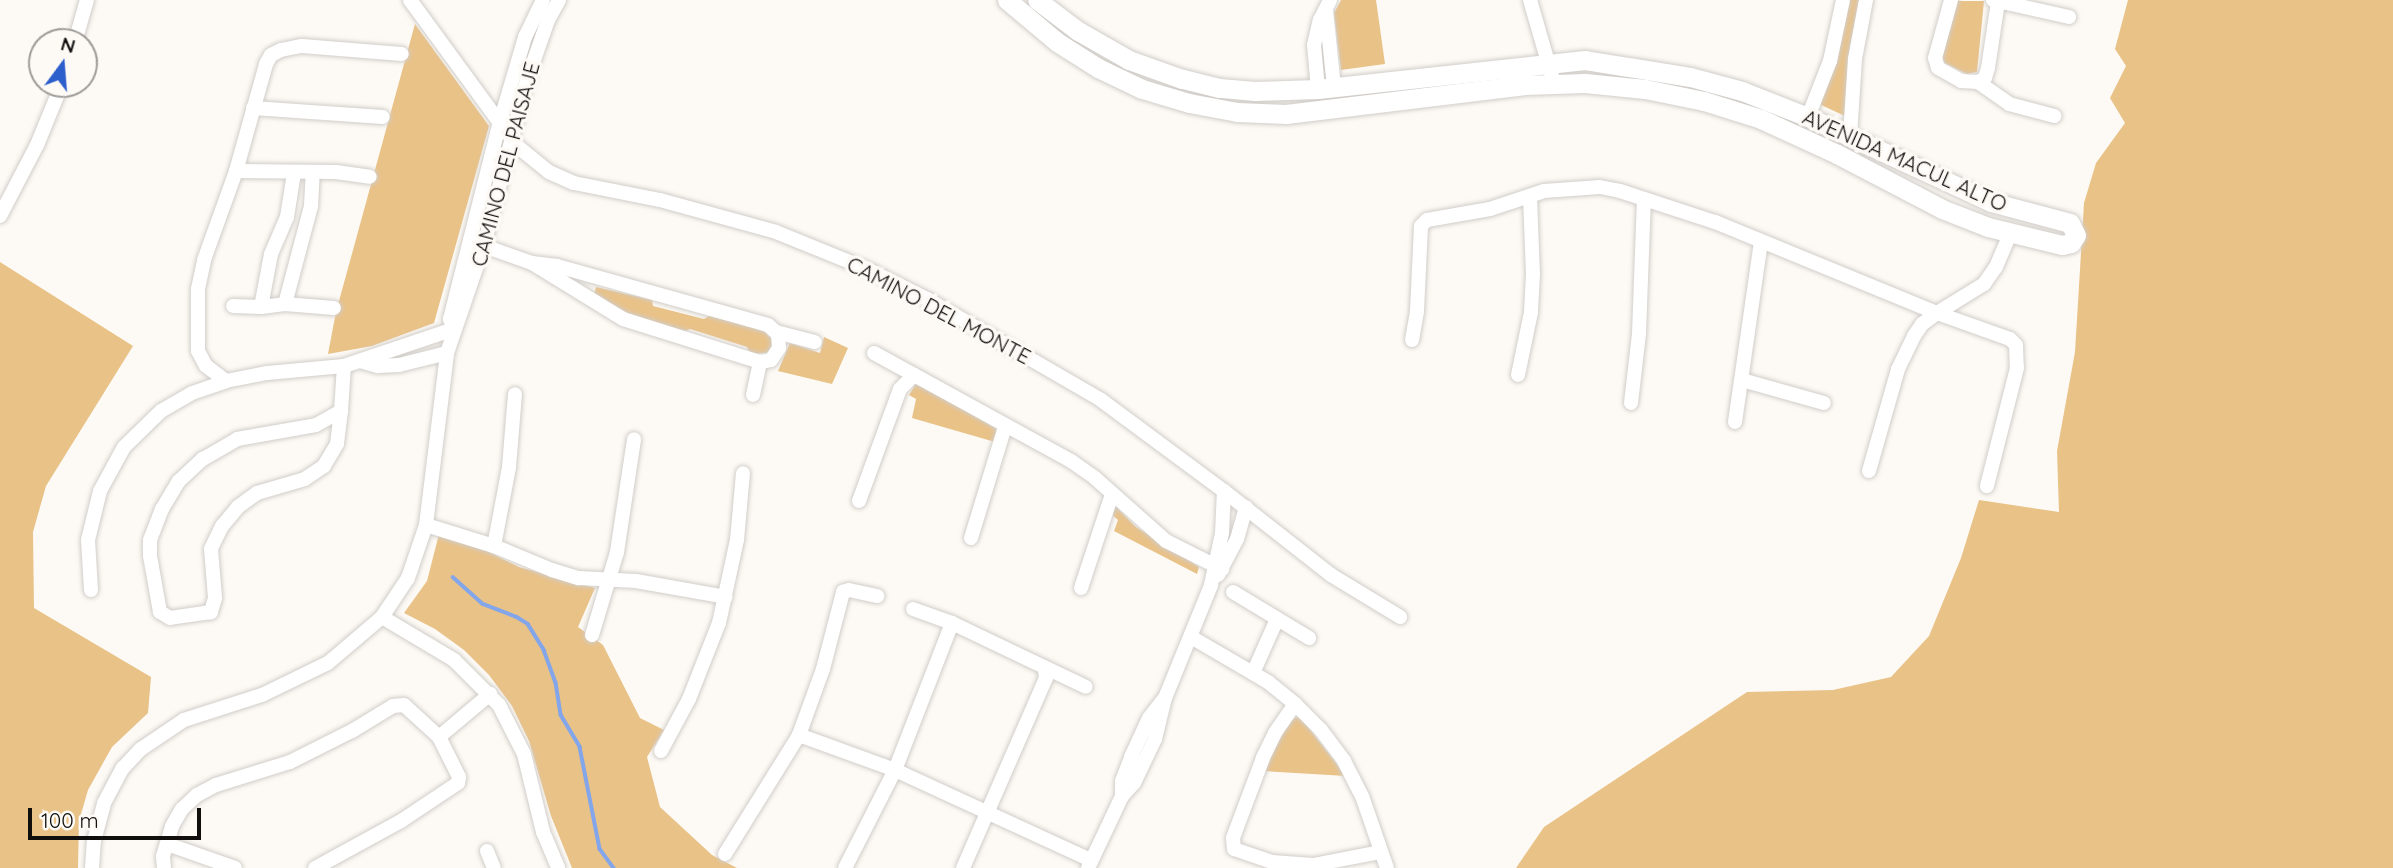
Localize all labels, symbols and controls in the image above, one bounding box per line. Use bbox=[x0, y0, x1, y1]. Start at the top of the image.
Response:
north arrow bbox=[28, 28, 98, 98]
text: N bbox=[58, 31, 78, 58]
street label: CAMINO DEL PAISAJE bbox=[466, 59, 544, 269]
street label: AVENIDA MACUL ALTO bbox=[1799, 104, 2011, 216]
street label: CAMINO DEL MONTE bbox=[843, 251, 1035, 369]
scale bar bbox=[32, 794, 205, 838]
text: 100 m bbox=[41, 807, 99, 833]

